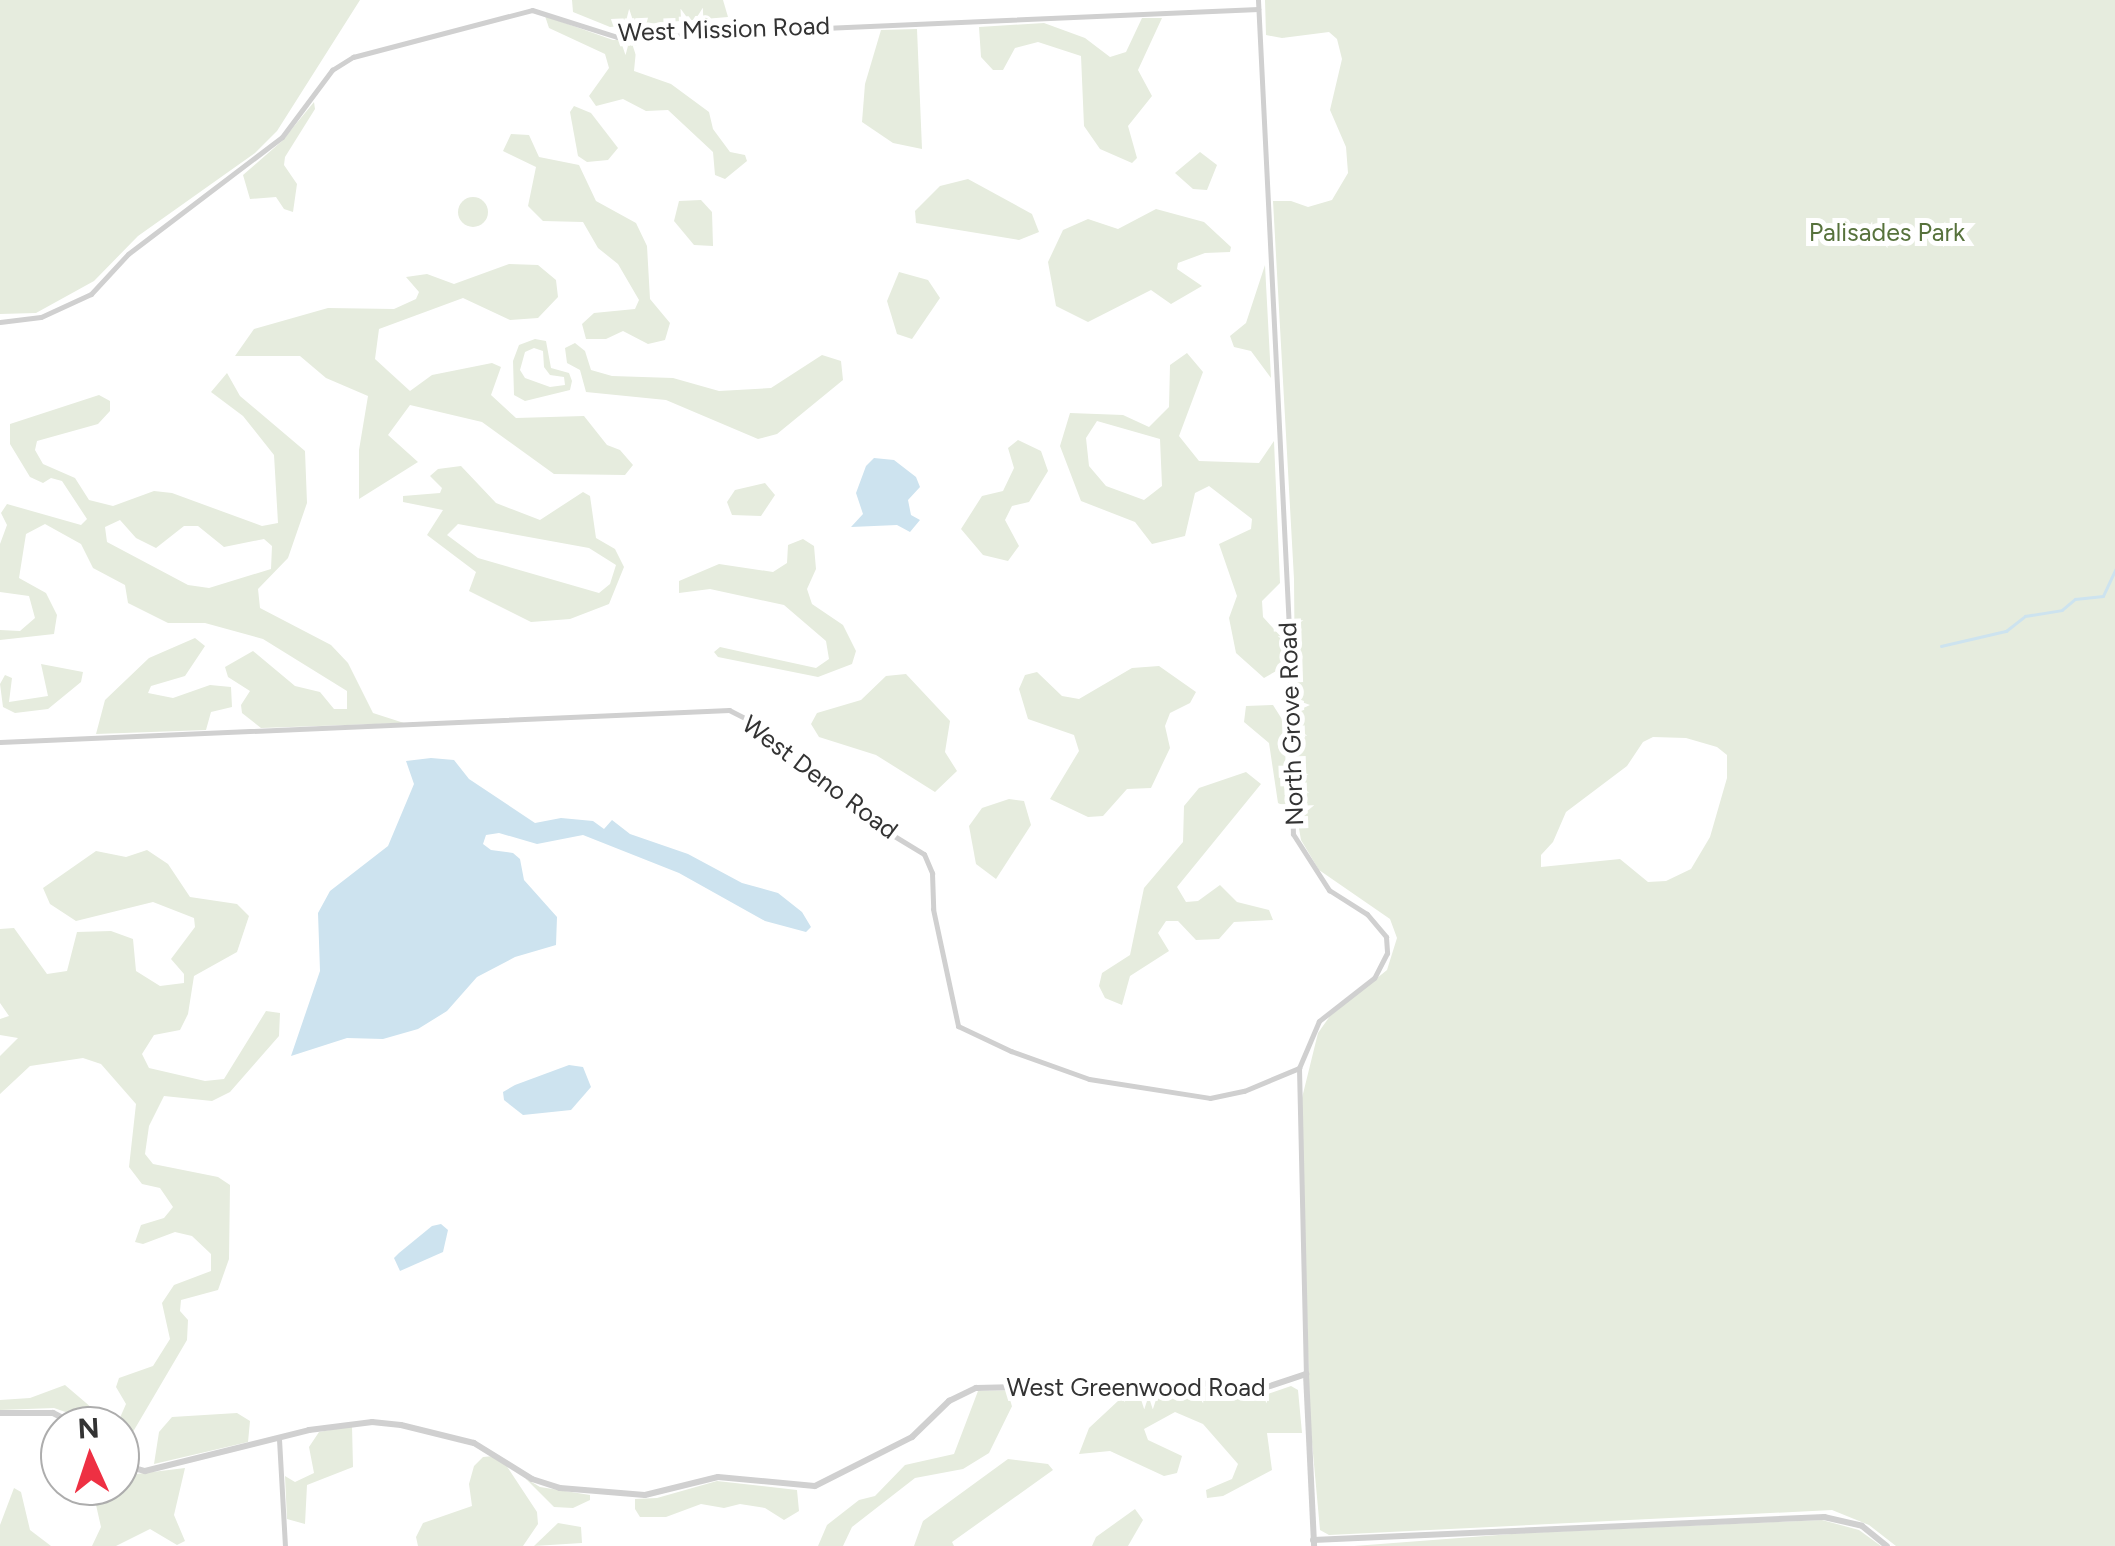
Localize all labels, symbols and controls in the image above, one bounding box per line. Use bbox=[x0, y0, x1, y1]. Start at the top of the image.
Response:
street label: West Mission Road bbox=[617, 10, 831, 48]
park label: Palisades Park bbox=[1809, 217, 1965, 247]
street label: North Grove Road bbox=[1272, 622, 1310, 826]
street label: West Deno Road bbox=[736, 709, 904, 845]
street label: West Greenwood Road bbox=[1006, 1372, 1266, 1402]
north arrow bbox=[40, 1406, 140, 1506]
text: N bbox=[77, 1410, 100, 1446]

